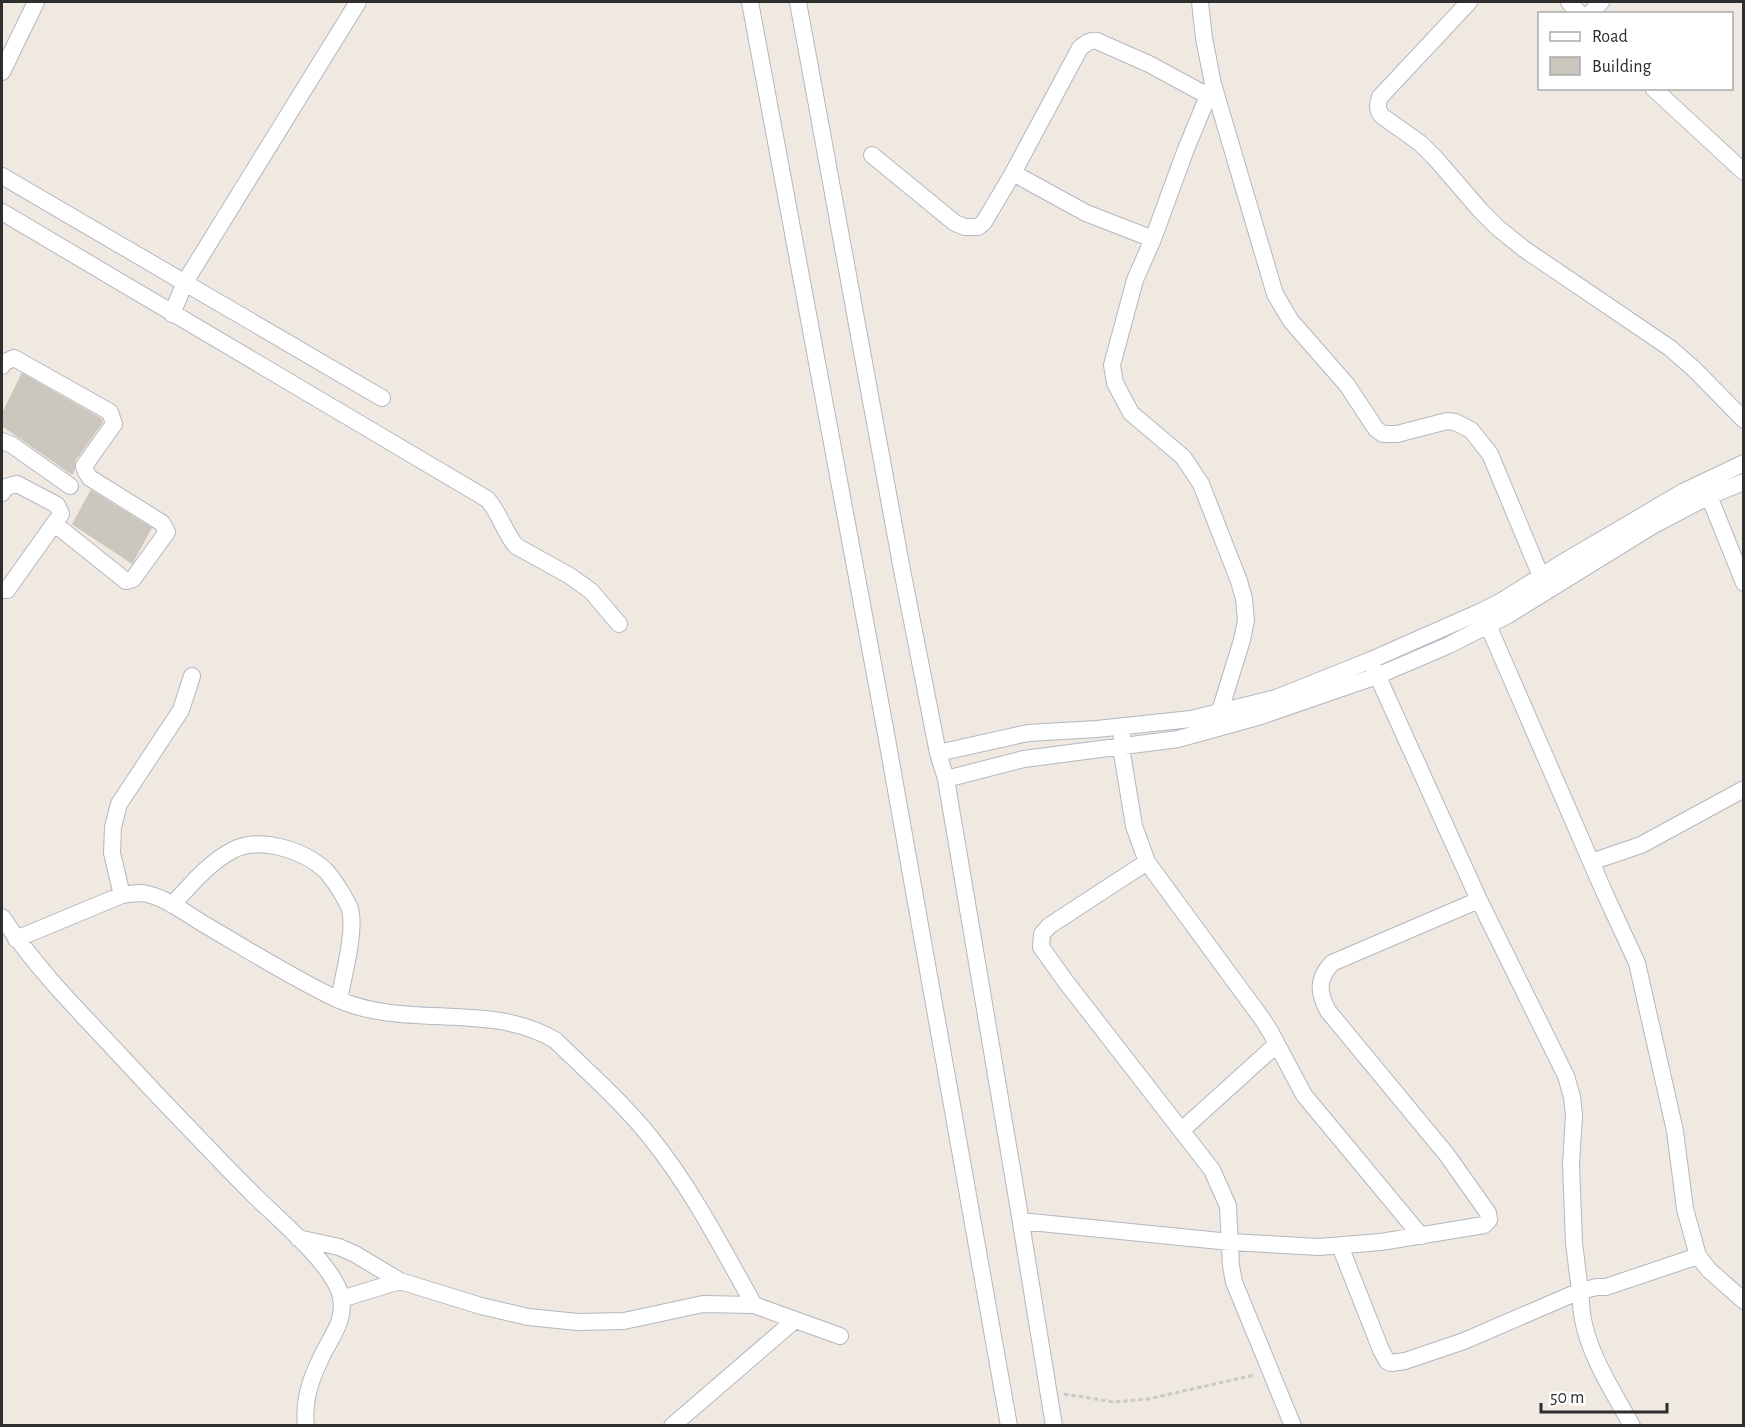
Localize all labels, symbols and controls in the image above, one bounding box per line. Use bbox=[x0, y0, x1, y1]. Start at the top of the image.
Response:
legend bbox=[1538, 12, 1733, 90]
text: Road bbox=[1592, 28, 1628, 46]
text: Building bbox=[1592, 58, 1652, 76]
scale bar bbox=[1541, 1376, 1667, 1414]
text: 50 m bbox=[1550, 1389, 1584, 1407]

